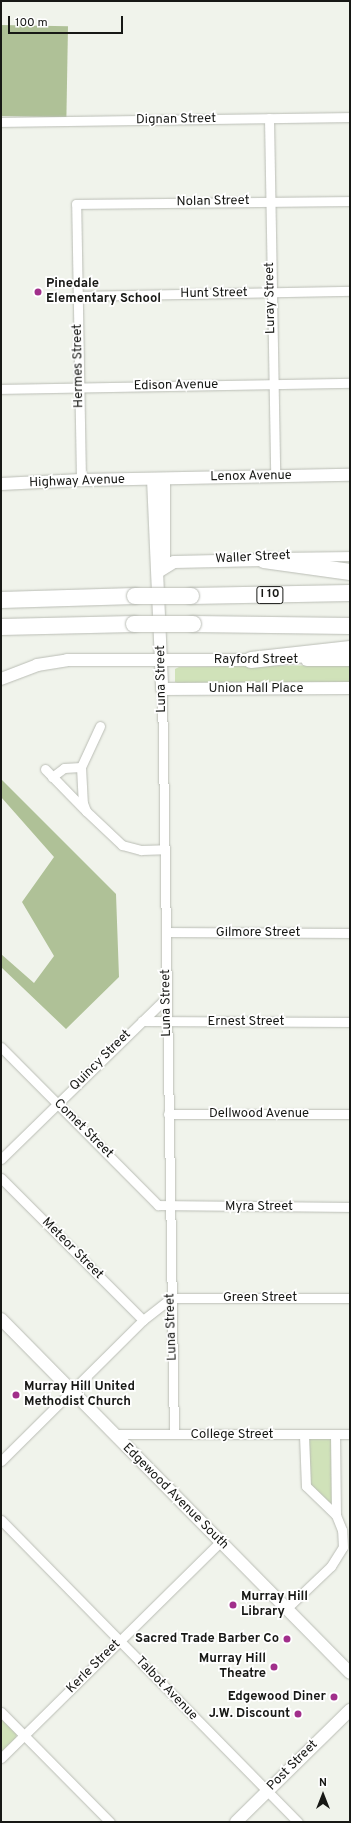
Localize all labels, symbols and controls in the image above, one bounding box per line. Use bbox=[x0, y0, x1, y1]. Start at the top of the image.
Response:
scale bar bbox=[10, 8, 125, 34]
text: 100 m bbox=[15, 15, 48, 31]
street label: Dignan Street bbox=[136, 112, 216, 128]
street label: Nolan Street bbox=[176, 194, 250, 210]
street label: Luray Street bbox=[263, 262, 279, 334]
place label: Pinedale Elementary School bbox=[46, 277, 161, 308]
street label: Hunt Street bbox=[180, 286, 248, 302]
marker: Pinedale Elementary School bbox=[33, 287, 43, 297]
street label: Hermes Street bbox=[70, 324, 88, 408]
street label: Edison Avenue bbox=[133, 377, 219, 395]
street label: Lenox Avenue bbox=[210, 468, 292, 486]
street label: Highway Avenue bbox=[29, 473, 125, 491]
street label: Waller Street bbox=[215, 548, 291, 568]
road number: I 10 bbox=[256, 585, 284, 605]
street label: Luna Street bbox=[154, 645, 170, 713]
street label: Rayford Street bbox=[214, 652, 298, 668]
street label: Union Hall Place bbox=[209, 681, 303, 697]
street label: Gilmore Street bbox=[216, 925, 300, 941]
street label: Luna Street bbox=[159, 969, 175, 1037]
street label: Ernest Street bbox=[208, 1014, 284, 1030]
street label: Quincy Street bbox=[67, 1027, 135, 1095]
street label: Comet Street bbox=[50, 1096, 116, 1162]
street label: Dellwood Avenue bbox=[209, 1106, 309, 1122]
street label: Myra Street bbox=[225, 1199, 293, 1215]
street label: Meteor Street bbox=[38, 1215, 106, 1283]
street label: Green Street bbox=[223, 1290, 297, 1306]
street label: Luna Street bbox=[163, 1293, 181, 1361]
place label: Murray Hill United Methodist Church bbox=[24, 1380, 135, 1411]
marker: Murray Hill United Methodist Church bbox=[11, 1390, 21, 1400]
street label: College Street bbox=[191, 1427, 273, 1443]
street label: Edgewood Avenue South bbox=[119, 1441, 231, 1553]
place label: Murray Hill Library bbox=[241, 1590, 308, 1621]
marker: Murray Hill Library bbox=[228, 1600, 238, 1610]
place label: Sacred Trade Barber Co bbox=[135, 1631, 279, 1647]
marker: Sacred Trade Barber Co bbox=[282, 1634, 292, 1644]
street label: Kerle Street bbox=[64, 1637, 124, 1697]
place label: Murray Hill Theatre bbox=[199, 1652, 266, 1683]
street label: Talbot Avenue bbox=[132, 1654, 200, 1724]
marker: Murray Hill Theatre bbox=[269, 1662, 279, 1672]
place label: Edgewood Diner bbox=[228, 1689, 326, 1705]
marker: Edgewood Diner bbox=[329, 1692, 339, 1702]
place label: J.W. Discount bbox=[209, 1706, 290, 1722]
marker: J.W. Discount bbox=[293, 1709, 303, 1719]
street label: Post Street bbox=[264, 1737, 322, 1795]
north arrow bbox=[303, 1775, 343, 1815]
text: N bbox=[319, 1776, 327, 1790]

